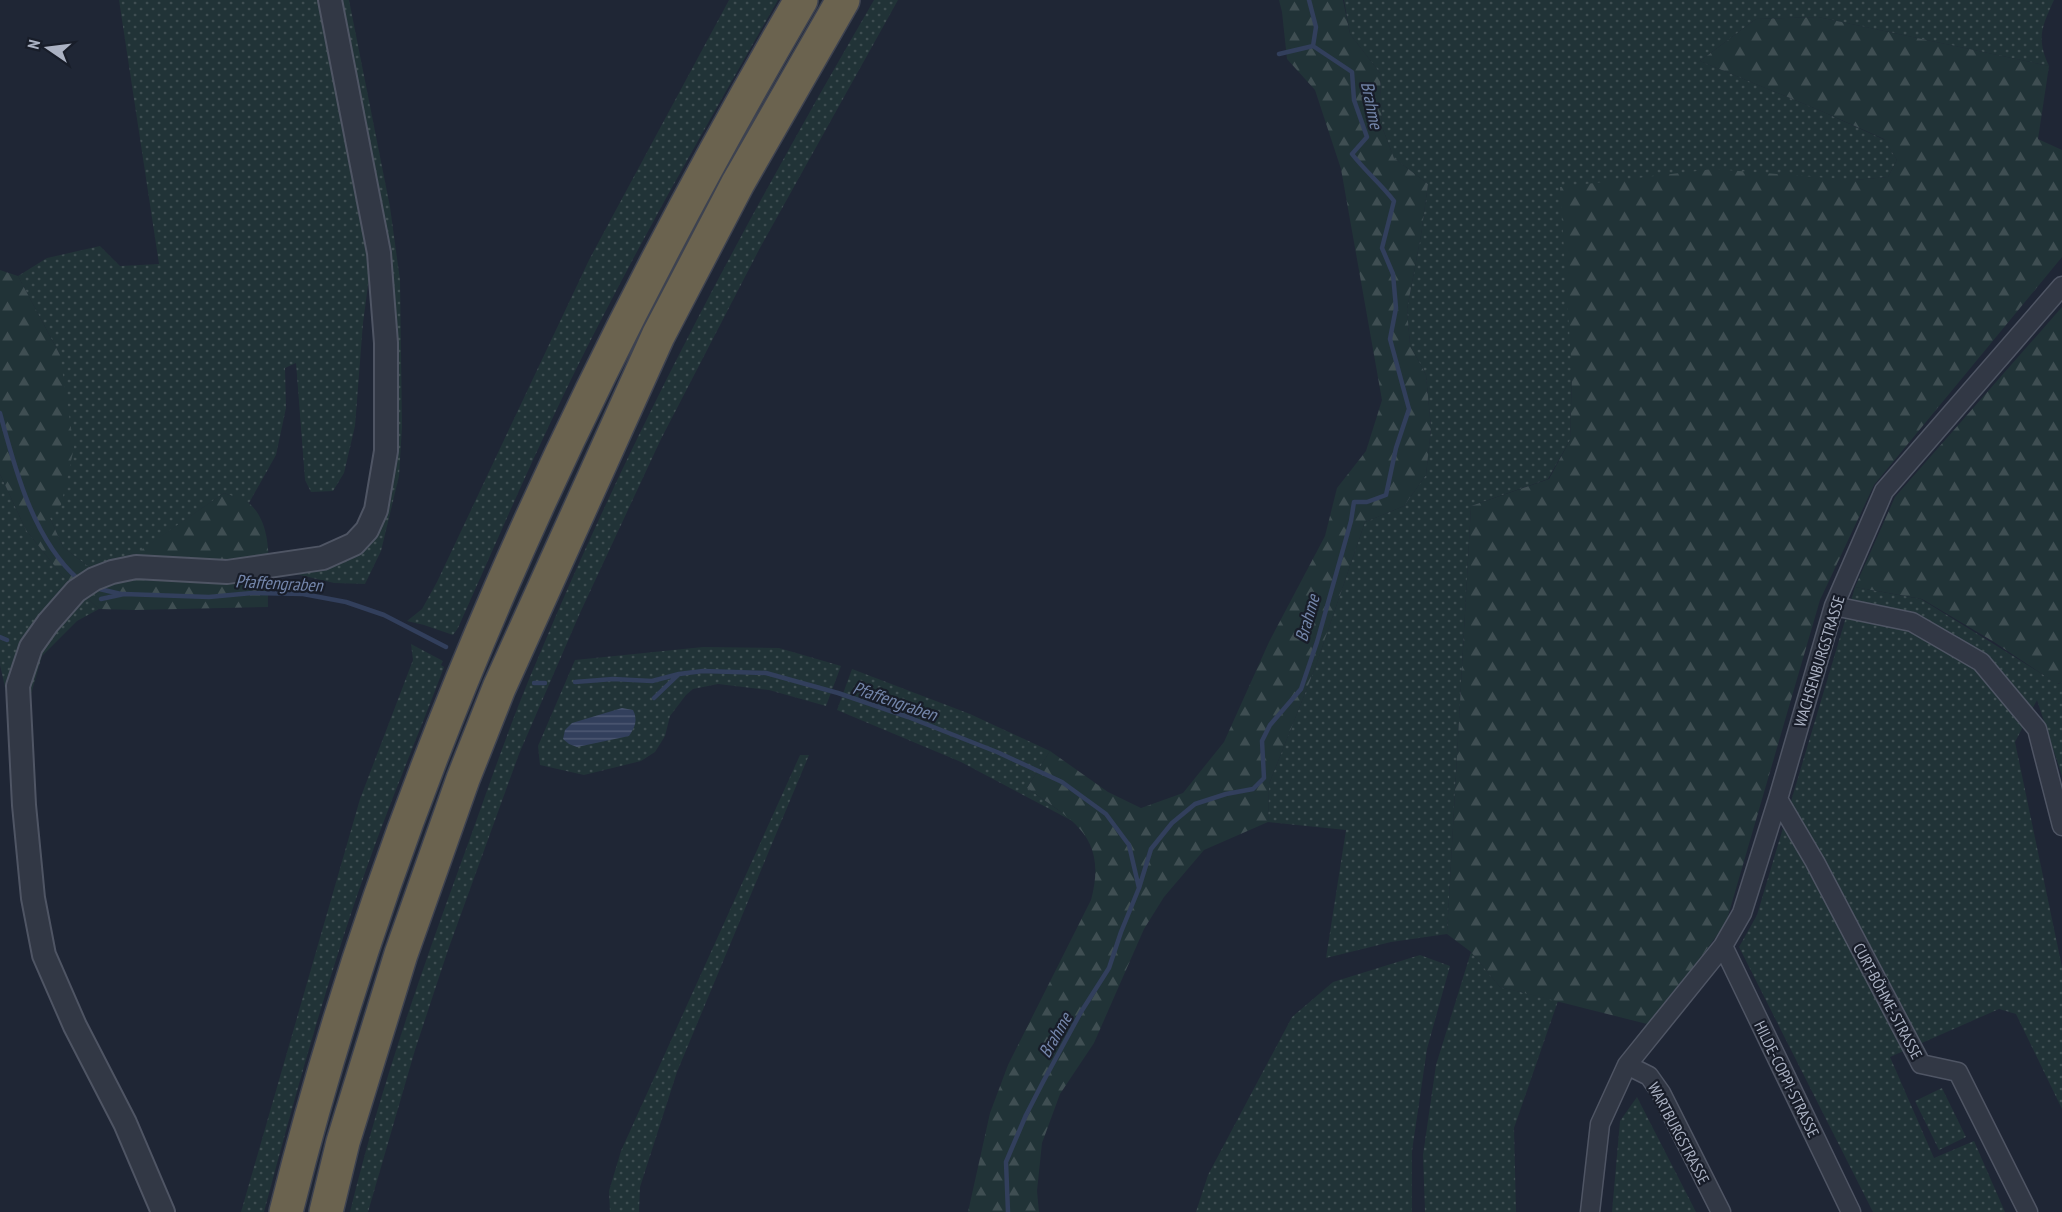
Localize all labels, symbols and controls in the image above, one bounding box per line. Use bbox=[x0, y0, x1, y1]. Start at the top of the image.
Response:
north arrow bbox=[18, 18, 78, 78]
text: N bbox=[23, 38, 44, 51]
water label: Brahme bbox=[1356, 79, 1389, 132]
water label: Pfaffengraben bbox=[235, 569, 324, 597]
water label: Brahme bbox=[1289, 590, 1325, 644]
street label: WACHSENBURGSTRASSE bbox=[1790, 593, 1849, 729]
water label: Pfaffengraben bbox=[850, 676, 941, 726]
street label: CURT-BÖHME-STRASSE bbox=[1849, 939, 1927, 1063]
water label: Brahme bbox=[1033, 1007, 1078, 1061]
street label: HILDE-COPPI-STRASSE bbox=[1750, 1018, 1824, 1141]
street label: WARTBURGSTRASSE bbox=[1644, 1079, 1714, 1187]

